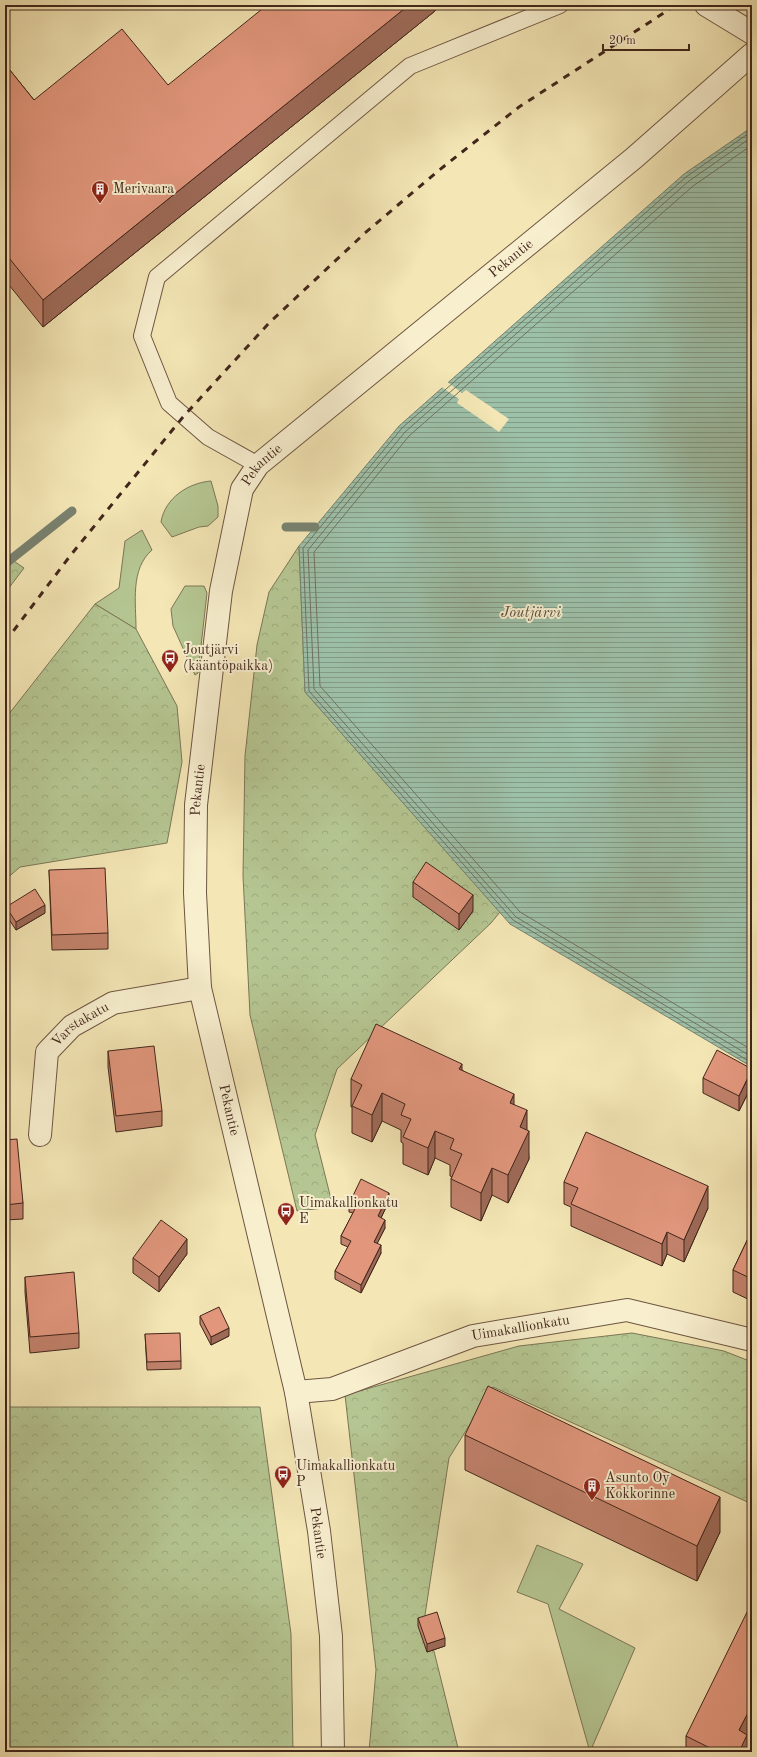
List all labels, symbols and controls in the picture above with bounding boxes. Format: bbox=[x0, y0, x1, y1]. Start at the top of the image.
scale bar bbox=[603, 26, 689, 52]
text: 20 m bbox=[609, 35, 636, 47]
building icon: Merivaara bbox=[90, 179, 110, 204]
place label: Merivaara bbox=[113, 182, 174, 196]
street label: Pekantie bbox=[486, 237, 536, 280]
street label: Pekantie bbox=[239, 441, 285, 488]
water label: Joutjärvi bbox=[501, 606, 561, 621]
place label: Joutjärvi (kääntöpaikka) bbox=[183, 643, 273, 673]
bus stop icon: Joutjärvi (kääntöpaikka) bbox=[160, 648, 180, 673]
street label: Pekantie bbox=[189, 763, 208, 816]
street label: Varstakatu bbox=[49, 1000, 112, 1049]
street label: Pekantie bbox=[216, 1083, 242, 1137]
place label: Uimakallionkatu E bbox=[299, 1196, 399, 1226]
bus stop icon: Uimakallionkatu E bbox=[276, 1201, 296, 1226]
street label: Uimakallionkatu bbox=[470, 1313, 571, 1343]
place label: Uimakallionkatu P bbox=[296, 1459, 396, 1489]
bus stop icon: Uimakallionkatu P bbox=[273, 1464, 293, 1489]
place label: Asunto Oy Kokkorinne bbox=[605, 1471, 675, 1501]
building icon: Asunto Oy Kokkorinne bbox=[582, 1476, 602, 1501]
street label: Pekantie bbox=[307, 1506, 329, 1560]

